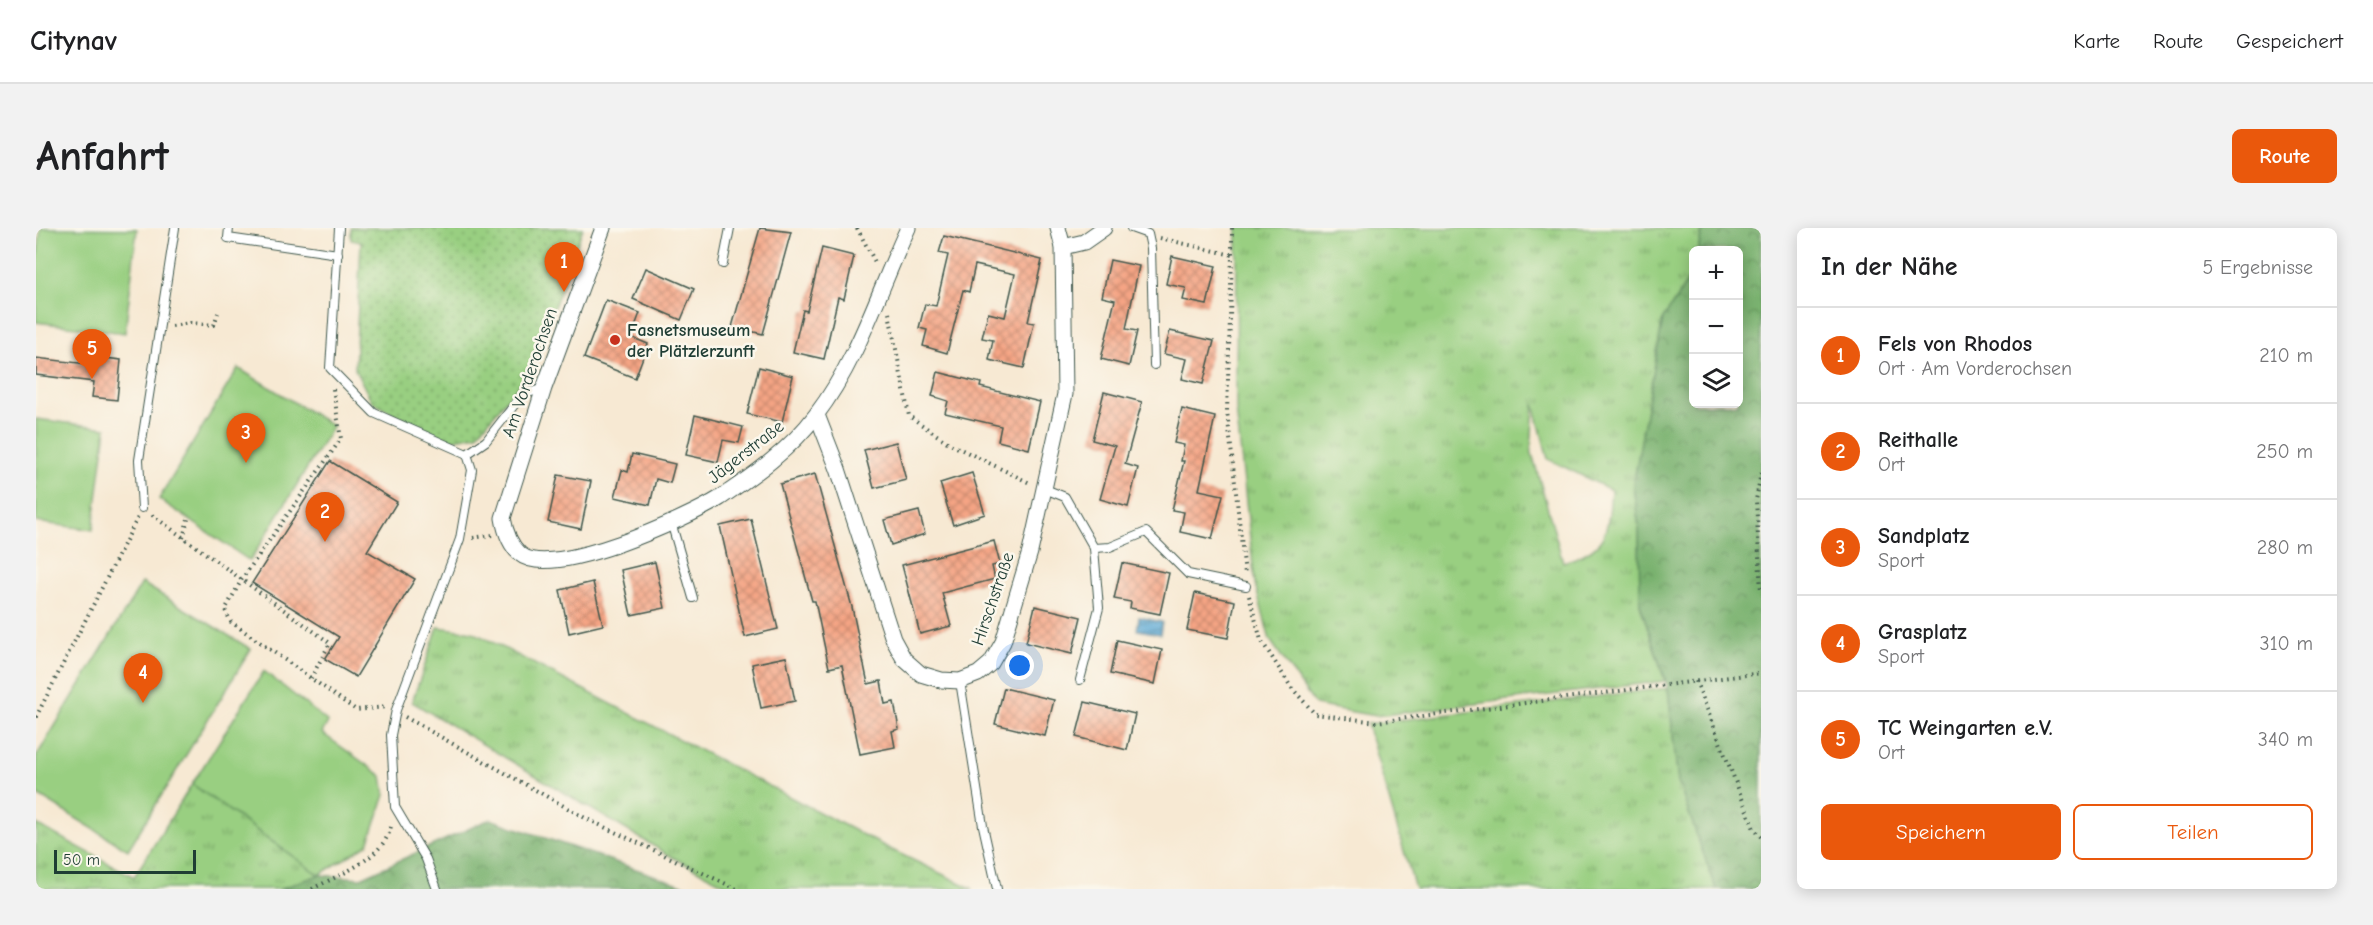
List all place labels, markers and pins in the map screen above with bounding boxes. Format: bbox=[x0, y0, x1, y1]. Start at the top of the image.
pin: 1 bbox=[544, 242, 584, 292]
place label: Fasnetsmuseum der Plätzlerzunft bbox=[627, 320, 756, 362]
pin: 5 bbox=[72, 330, 112, 379]
marker: Fasnetsmuseum der Plätzlerzunft bbox=[608, 333, 622, 347]
pin: 3 bbox=[226, 414, 266, 463]
pin: 2 bbox=[306, 492, 344, 542]
pin: 4 bbox=[124, 654, 162, 703]

